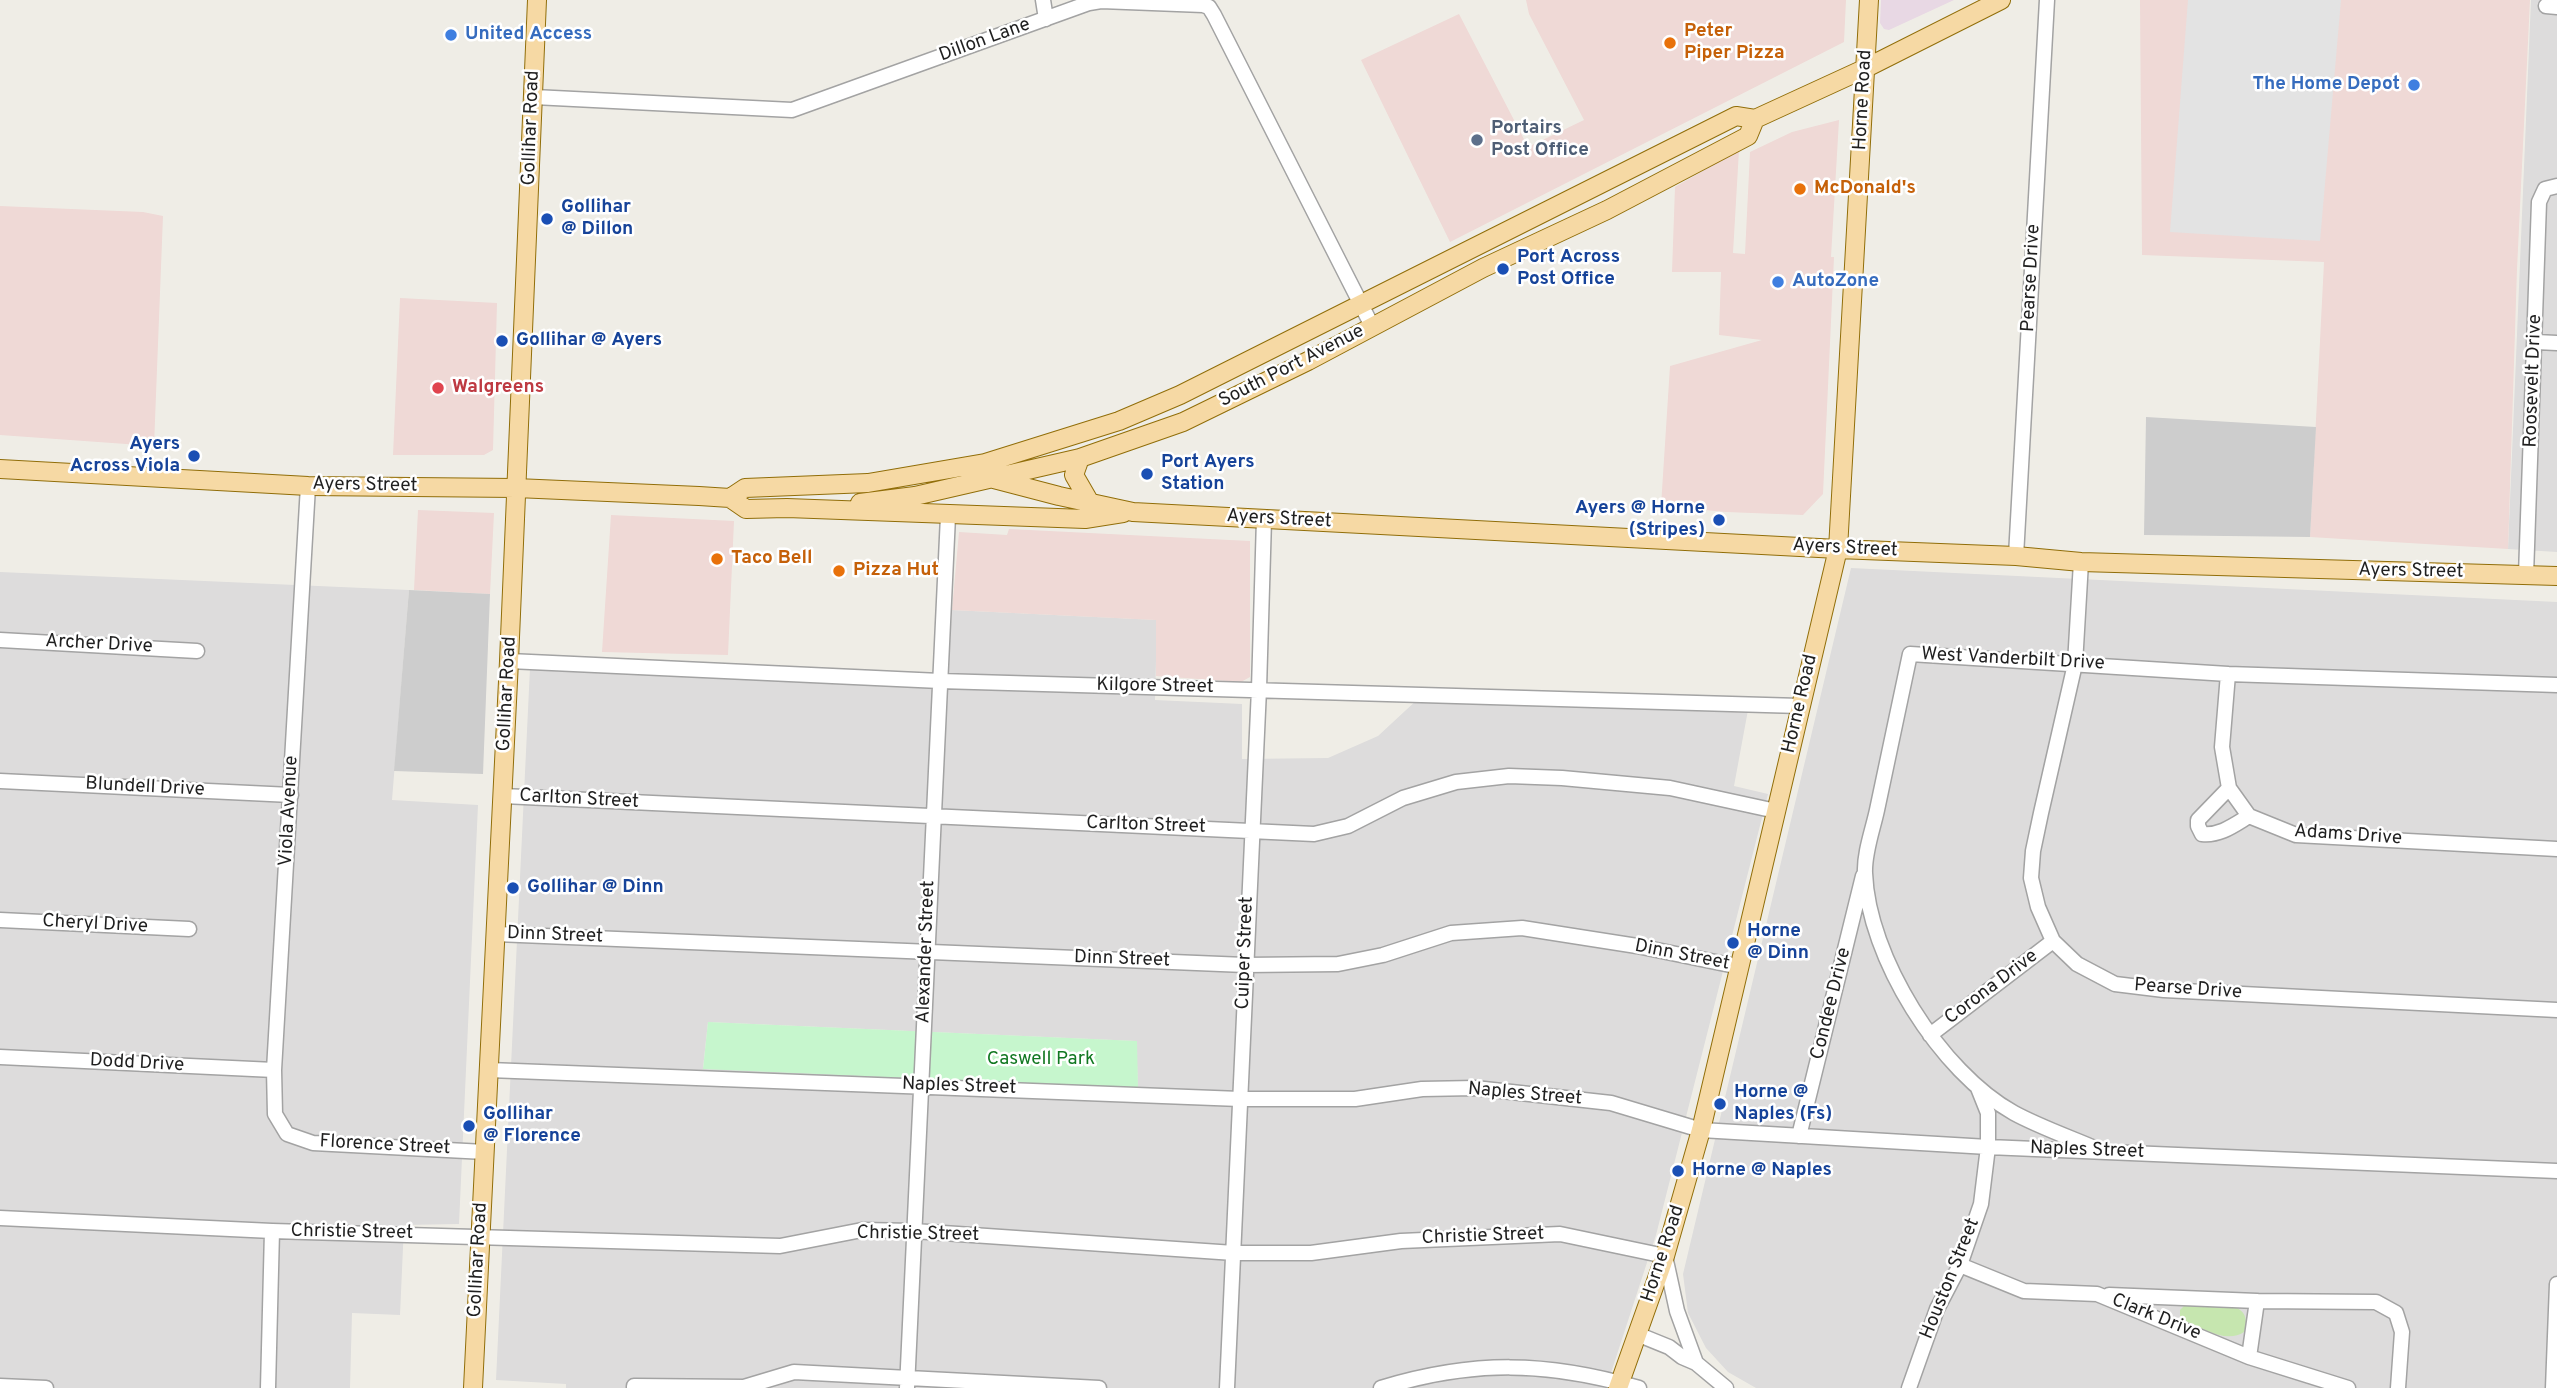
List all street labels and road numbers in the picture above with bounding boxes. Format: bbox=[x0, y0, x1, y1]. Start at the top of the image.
street label: Dillon Lane bbox=[936, 14, 1034, 68]
street label: Horne Road bbox=[1850, 49, 1878, 151]
street label: Gollihar Road bbox=[519, 70, 545, 186]
street label: Pearse Drive bbox=[2018, 223, 2046, 333]
street label: Roosevelt Drive bbox=[2520, 314, 2548, 448]
street label: South Port Avenue bbox=[1216, 321, 1368, 413]
street label: Ayers Street bbox=[312, 474, 418, 498]
street label: Ayers Street bbox=[1226, 506, 1332, 534]
street label: Ayers Street bbox=[1792, 535, 1898, 563]
street label: Ayers Street bbox=[2358, 560, 2464, 584]
street label: Archer Drive bbox=[45, 631, 153, 659]
street label: Gollihar Road bbox=[494, 636, 522, 752]
street label: West Vanderbilt Drive bbox=[1921, 644, 2105, 676]
street label: Horne Road bbox=[1779, 652, 1823, 756]
street label: Kilgore Street bbox=[1096, 675, 1214, 699]
street label: Viola Avenue bbox=[276, 755, 304, 867]
street label: Blundell Drive bbox=[85, 773, 205, 803]
street label: Carlton Street bbox=[519, 785, 639, 815]
street label: Carlton Street bbox=[1086, 813, 1206, 839]
street label: Adams Drive bbox=[2293, 821, 2403, 851]
street label: Alexander Street bbox=[913, 880, 941, 1024]
street label: Cuiper Street bbox=[1233, 896, 1259, 1010]
street label: Cheryl Drive bbox=[42, 911, 148, 939]
street label: Dinn Street bbox=[507, 923, 603, 949]
street label: Dinn Street bbox=[1633, 936, 1731, 976]
street label: Condee Drive bbox=[1807, 946, 1857, 1062]
street label: Corona Drive bbox=[1941, 946, 2043, 1030]
street label: Dinn Street bbox=[1074, 947, 1170, 973]
street label: Pearse Drive bbox=[2133, 975, 2243, 1005]
street label: Dodd Drive bbox=[89, 1050, 185, 1078]
street label: Naples Street bbox=[901, 1074, 1017, 1100]
street label: Naples Street bbox=[1467, 1079, 1583, 1111]
street label: Florence Street bbox=[319, 1131, 451, 1161]
street label: Naples Street bbox=[2029, 1138, 2145, 1164]
street label: Gollihar Road bbox=[465, 1202, 493, 1318]
street label: Horne Road bbox=[1638, 1203, 1690, 1305]
street label: Houston Street bbox=[1916, 1215, 1986, 1343]
street label: Christie Street bbox=[290, 1221, 414, 1245]
street label: Christie Street bbox=[856, 1223, 980, 1247]
street label: Christie Street bbox=[1421, 1223, 1545, 1251]
street label: Clark Drive bbox=[2108, 1290, 2204, 1346]

